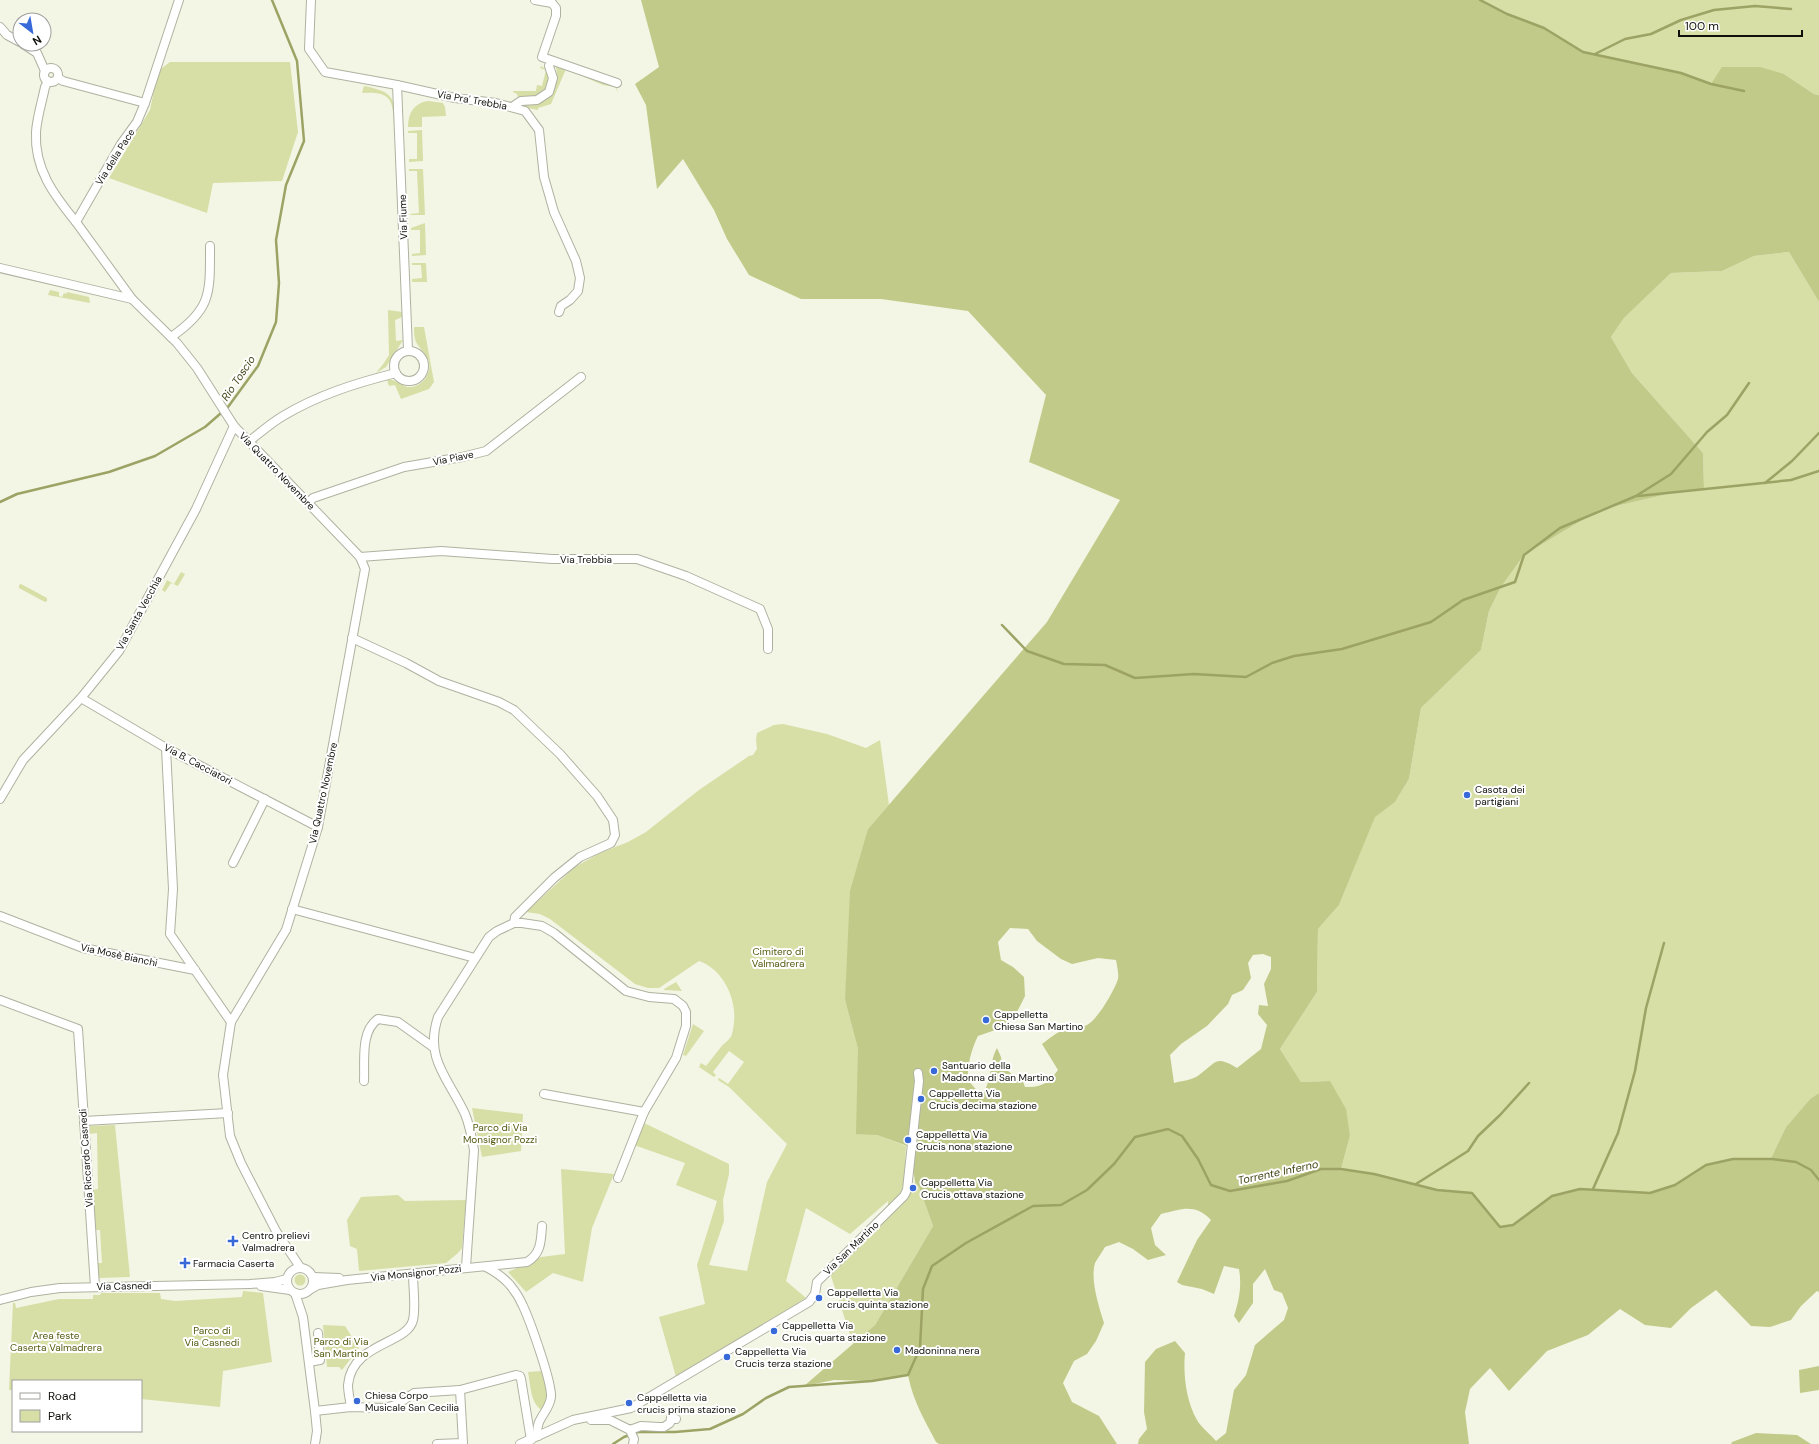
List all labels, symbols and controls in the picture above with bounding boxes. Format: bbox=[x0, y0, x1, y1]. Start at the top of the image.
north arrow bbox=[12, 12, 52, 52]
scale bar bbox=[1679, 12, 1802, 38]
text: 100 m bbox=[1685, 18, 1719, 34]
text: N bbox=[30, 33, 44, 49]
street label: Via Pra' Trebbia bbox=[436, 87, 508, 113]
street label: Via della Pace bbox=[92, 126, 138, 188]
street label: Via Fiume bbox=[396, 194, 410, 240]
water label: Rio Toscio bbox=[218, 352, 258, 403]
street label: Via Quattro Novembre bbox=[236, 429, 318, 513]
street label: Via Piave bbox=[431, 448, 475, 468]
street label: Via Trebbia bbox=[560, 553, 612, 566]
street label: Via Santa Vecchia bbox=[113, 574, 165, 652]
street label: Via B. Cacciatori bbox=[162, 741, 234, 787]
street label: Via Quattro Novembre bbox=[306, 741, 340, 845]
place label: Casota dei partigiani bbox=[1475, 783, 1525, 808]
marker: Casota dei partigiani bbox=[1462, 790, 1472, 800]
street label: Via Mosè Bianchi bbox=[79, 940, 159, 970]
park label: Cimitero di Valmadrera bbox=[752, 945, 804, 970]
place label: Cappelletta Chiesa San Martino bbox=[994, 1008, 1083, 1033]
marker: Cappelletta Chiesa San Martino bbox=[981, 1015, 991, 1025]
place label: Santuario della Madonna di San Martino bbox=[942, 1059, 1054, 1084]
marker: Santuario della Madonna di San Martino bbox=[929, 1066, 939, 1076]
place label: Cappelletta Via Crucis decima stazione bbox=[929, 1087, 1037, 1112]
marker: Cappelletta Via Crucis decima stazione bbox=[916, 1094, 926, 1104]
street label: Via Riccardo Casnedi bbox=[76, 1108, 96, 1208]
park label: Parco di Via Monsignor Pozzi bbox=[463, 1121, 537, 1146]
place label: Cappelletta Via Crucis nona stazione bbox=[916, 1128, 1013, 1153]
marker: Cappelletta Via Crucis nona stazione bbox=[903, 1135, 913, 1145]
water label: Torrente Inferno bbox=[1237, 1157, 1320, 1187]
place label: Cappelletta Via Crucis ottava stazione bbox=[921, 1176, 1024, 1201]
marker: Cappelletta Via Crucis ottava stazione bbox=[908, 1183, 918, 1193]
street label: Via San Martino bbox=[820, 1218, 882, 1278]
place label: Centro prelievi Valmadrera bbox=[242, 1229, 310, 1254]
marker: Centro prelievi Valmadrera bbox=[227, 1235, 239, 1247]
place label: Farmacia Caserta bbox=[193, 1257, 274, 1270]
marker: Farmacia Caserta bbox=[180, 1258, 190, 1268]
street label: Via Monsignor Pozzi bbox=[370, 1262, 462, 1284]
street label: Via Casnedi bbox=[96, 1279, 152, 1293]
place label: Cappelletta Via crucis quinta stazione bbox=[827, 1286, 929, 1311]
marker: Cappelletta Via crucis quinta stazione bbox=[814, 1293, 824, 1303]
place label: Cappelletta Via Crucis quarta stazione bbox=[782, 1319, 886, 1344]
park label: Parco di Via Casnedi bbox=[185, 1324, 239, 1349]
marker: Cappelletta Via Crucis quarta stazione bbox=[769, 1326, 779, 1336]
park label: Area feste Caserta Valmadrera bbox=[10, 1329, 102, 1354]
park label: Parco di Via San Martino bbox=[313, 1335, 369, 1360]
place label: Madoninna nera bbox=[905, 1344, 979, 1357]
place label: Cappelletta Via Crucis terza stazione bbox=[735, 1345, 832, 1370]
marker: Madoninna nera bbox=[892, 1345, 902, 1355]
marker: Cappelletta Via Crucis terza stazione bbox=[722, 1352, 732, 1362]
legend bbox=[12, 1380, 142, 1432]
text: Road bbox=[48, 1388, 76, 1404]
place label: Chiesa Corpo Musicale San Cecilia bbox=[365, 1389, 459, 1414]
place label: Cappelletta via crucis prima stazione bbox=[637, 1391, 736, 1416]
marker: Chiesa Corpo Musicale San Cecilia bbox=[352, 1396, 362, 1406]
marker: Cappelletta via crucis prima stazione bbox=[624, 1398, 634, 1408]
text: Park bbox=[48, 1408, 72, 1424]

